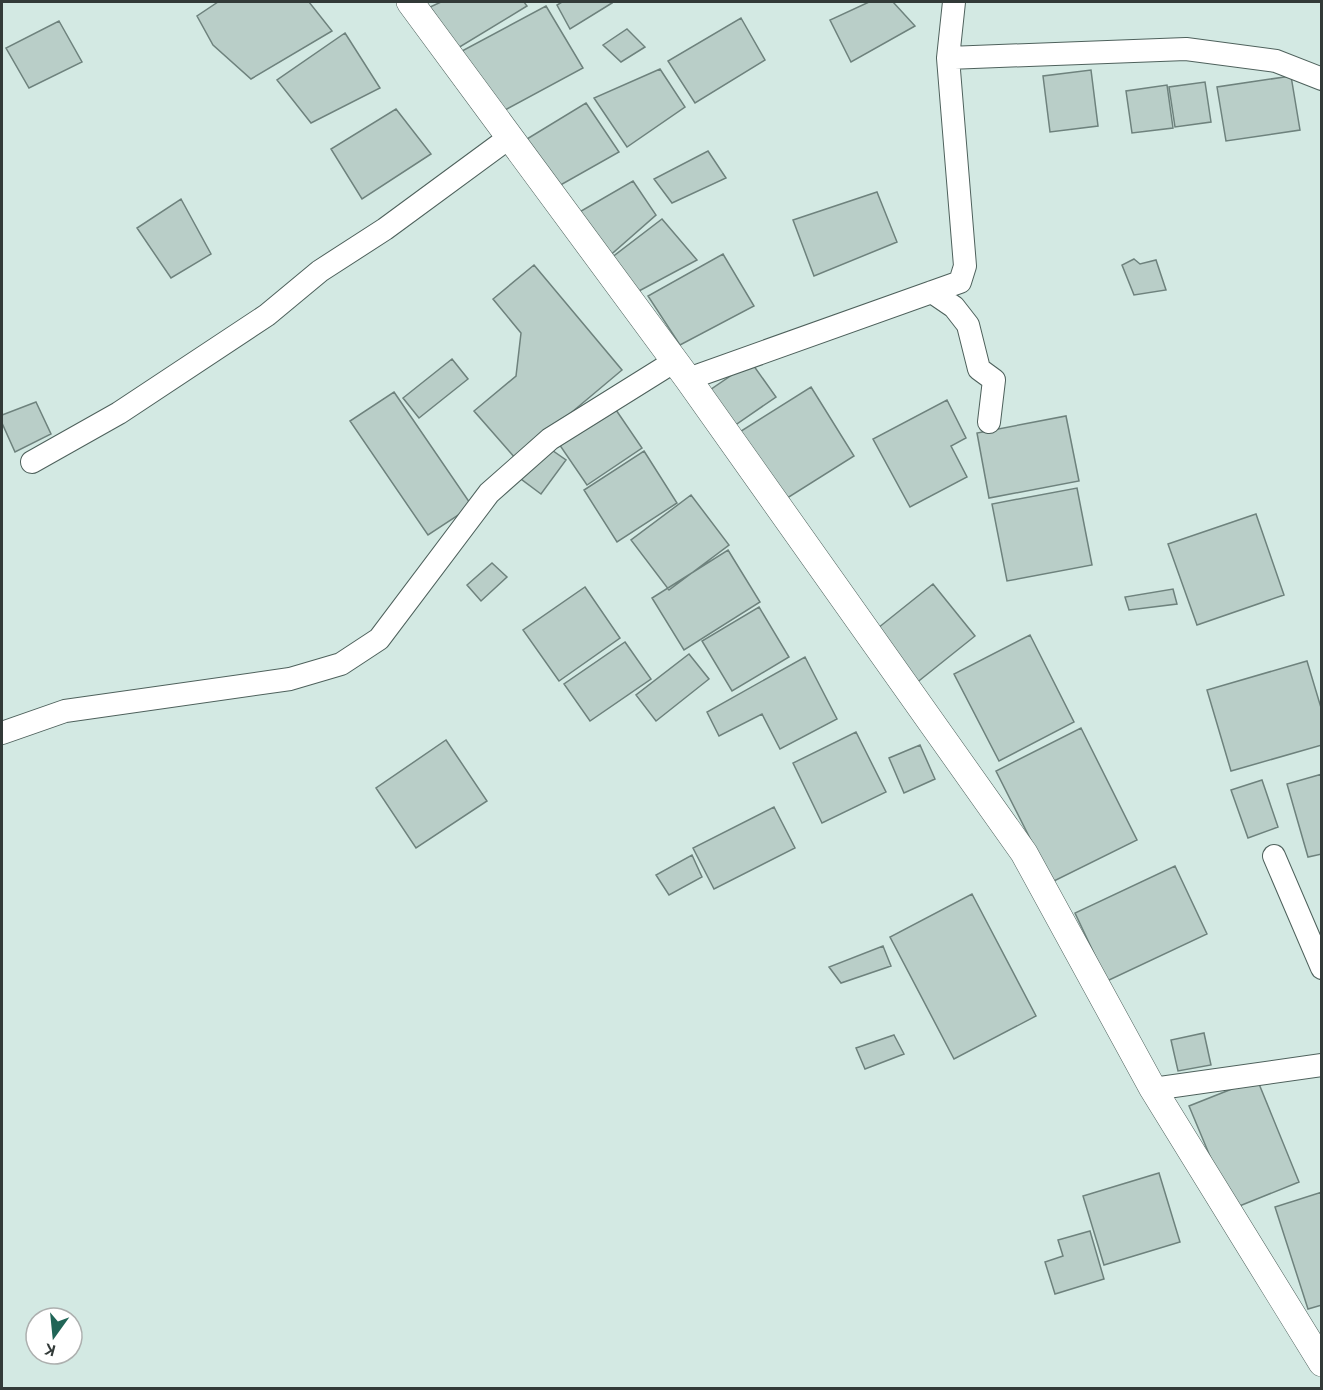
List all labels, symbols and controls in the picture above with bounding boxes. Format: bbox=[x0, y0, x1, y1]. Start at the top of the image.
north arrow bbox=[24, 1306, 84, 1366]
text: K bbox=[42, 1340, 58, 1361]

